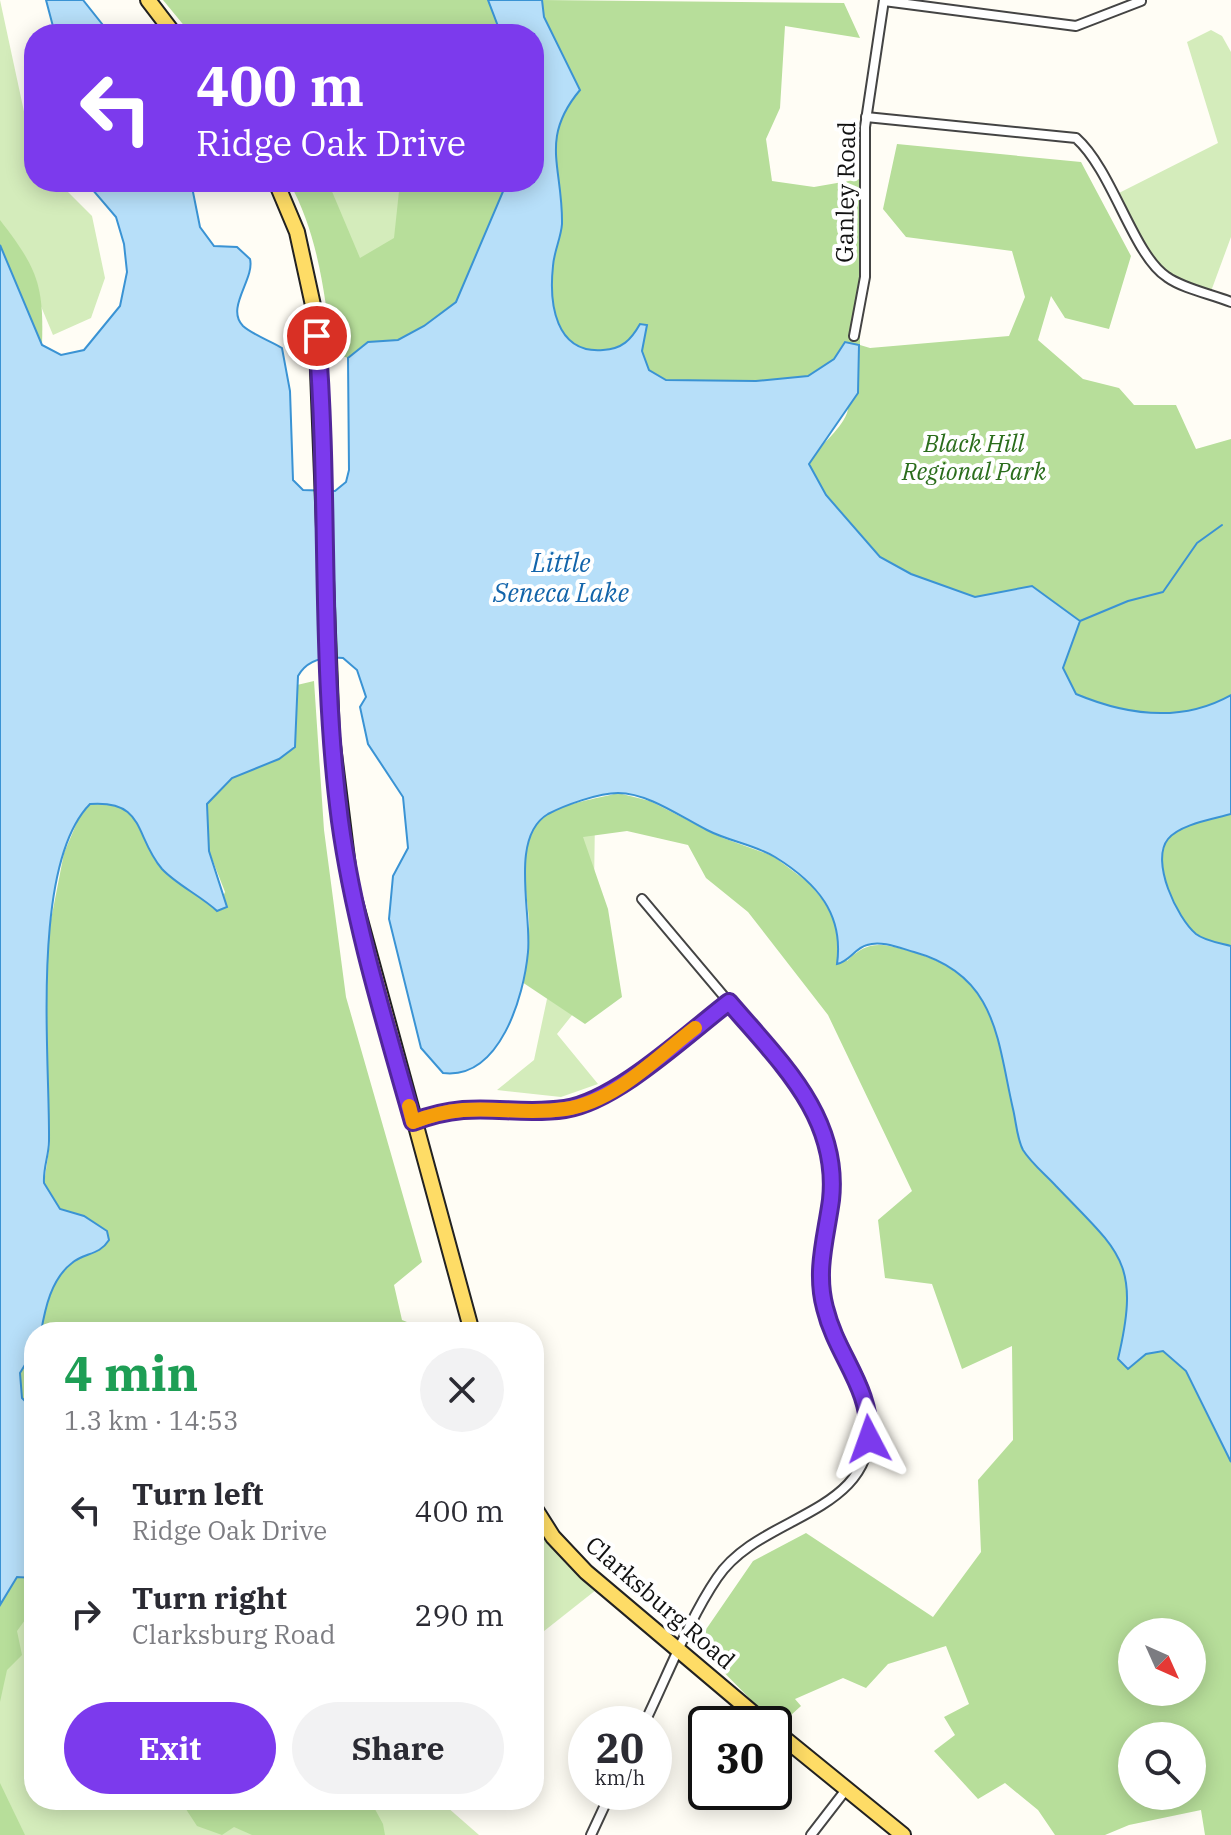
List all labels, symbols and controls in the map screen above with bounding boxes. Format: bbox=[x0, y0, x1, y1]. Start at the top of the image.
text: 400 m bbox=[196, 49, 364, 121]
icon: left bbox=[64, 56, 168, 160]
text: Ridge Oak Drive bbox=[196, 119, 466, 166]
street label: Ganley Road bbox=[828, 121, 862, 263]
pin bbox=[283, 302, 351, 370]
icon: arrive bbox=[295, 314, 339, 358]
park label: Black Hill Regional Park bbox=[901, 427, 1046, 487]
water label: Little Seneca Lake bbox=[492, 545, 630, 609]
text: 4 min bbox=[64, 1342, 198, 1404]
button: close bbox=[420, 1348, 504, 1432]
position arrow bbox=[827, 1397, 911, 1481]
text: 1.3 km · 14:53 bbox=[64, 1403, 239, 1437]
text: Turn left bbox=[132, 1474, 264, 1513]
icon: left bbox=[64, 1488, 108, 1532]
text: 400 m bbox=[414, 1491, 504, 1530]
text: Ridge Oak Drive bbox=[132, 1513, 327, 1547]
street label: Clarksburg Road bbox=[579, 1529, 742, 1676]
text: Turn right bbox=[132, 1578, 287, 1617]
icon: right bbox=[64, 1592, 108, 1636]
text: 290 m bbox=[414, 1595, 504, 1634]
text: Clarksburg Road bbox=[132, 1617, 336, 1651]
north arrow bbox=[1118, 1618, 1206, 1706]
map controls bbox=[1118, 1618, 1206, 1810]
button: Exit bbox=[64, 1702, 276, 1794]
button: Share bbox=[292, 1702, 504, 1794]
speed limit sign: 30 bbox=[688, 1706, 792, 1810]
text: 20 bbox=[596, 1722, 644, 1774]
button: search bbox=[1118, 1722, 1206, 1810]
text: km/h bbox=[595, 1764, 645, 1791]

